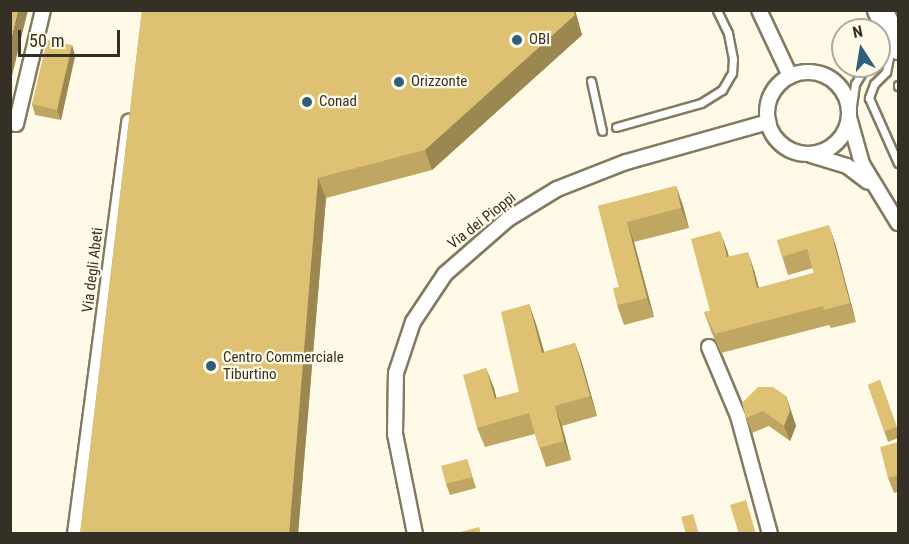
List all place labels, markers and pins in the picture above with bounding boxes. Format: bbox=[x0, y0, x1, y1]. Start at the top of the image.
place label: OBI bbox=[529, 31, 550, 49]
marker: OBI bbox=[510, 33, 524, 47]
place label: Orizzonte bbox=[411, 73, 467, 91]
marker: Orizzonte bbox=[392, 75, 406, 89]
place label: Conad bbox=[319, 93, 357, 111]
marker: Conad bbox=[300, 95, 314, 109]
place label: Centro Commerciale Tiburtino bbox=[223, 348, 344, 383]
marker: Centro Commerciale Tiburtino bbox=[204, 359, 218, 373]

